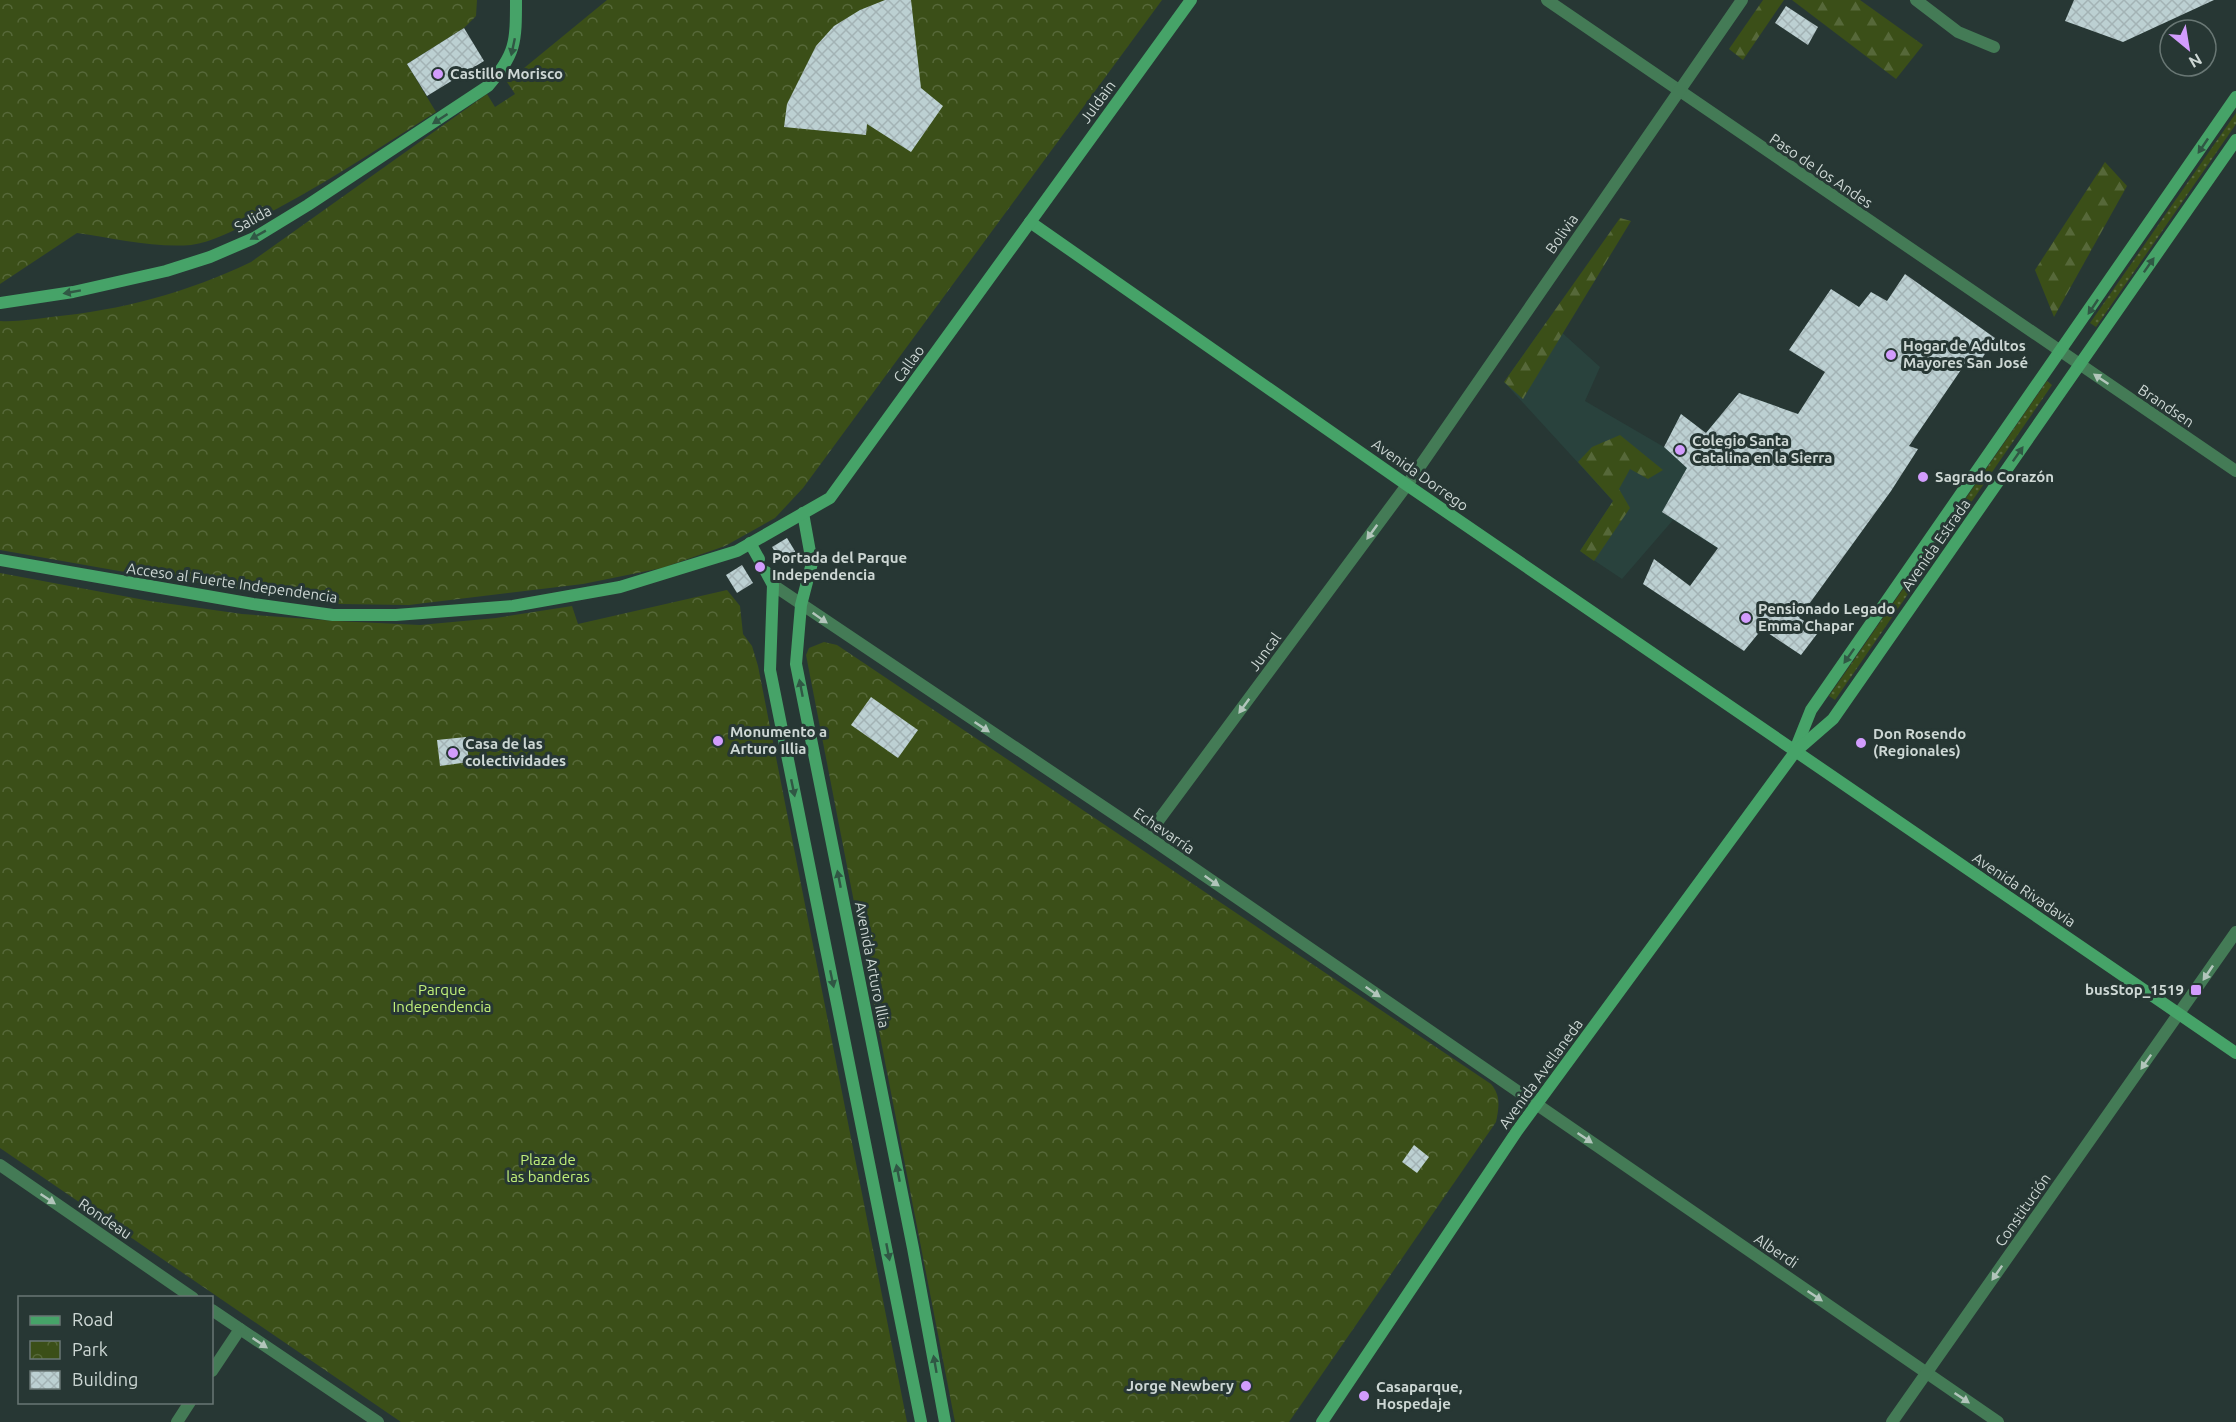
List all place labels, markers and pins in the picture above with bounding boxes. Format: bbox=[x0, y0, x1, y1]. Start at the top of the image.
place label: Castillo Morisco bbox=[450, 65, 563, 82]
marker: Castillo Morisco bbox=[431, 67, 445, 81]
place label: Hogar de Adultos Mayores San José bbox=[1903, 337, 2028, 371]
marker: Hogar de Adultos Mayores San José bbox=[1884, 348, 1898, 362]
place label: Colegio Santa Catalina en la Sierra bbox=[1692, 432, 1833, 466]
marker: Colegio Santa Catalina en la Sierra bbox=[1673, 443, 1687, 457]
place label: Sagrado Corazón bbox=[1935, 468, 2054, 485]
marker: Sagrado Corazón bbox=[1916, 470, 1930, 484]
place label: Portada del Parque Independencia bbox=[772, 549, 907, 583]
marker: Portada del Parque Independencia bbox=[753, 560, 767, 574]
place label: Pensionado Legado Emma Chapar bbox=[1758, 600, 1895, 634]
marker: Pensionado Legado Emma Chapar bbox=[1739, 611, 1753, 625]
place label: Monumento a Arturo Illia bbox=[730, 723, 827, 757]
place label: Don Rosendo (Regionales) bbox=[1873, 725, 1966, 759]
marker: Monumento a Arturo Illia bbox=[711, 734, 725, 748]
place label: Casa de las colectividades bbox=[465, 735, 566, 769]
marker: Don Rosendo (Regionales) bbox=[1854, 736, 1868, 750]
marker: Casa de las colectividades bbox=[446, 746, 460, 760]
place label: busStop_1519 bbox=[2085, 981, 2184, 998]
marker: busStop_1519 bbox=[2189, 983, 2203, 997]
place label: Jorge Newbery bbox=[1126, 1377, 1234, 1394]
place label: Casaparque, Hospedaje bbox=[1376, 1378, 1463, 1412]
marker: Jorge Newbery bbox=[1239, 1379, 1253, 1393]
marker: Casaparque, Hospedaje bbox=[1357, 1389, 1371, 1403]

